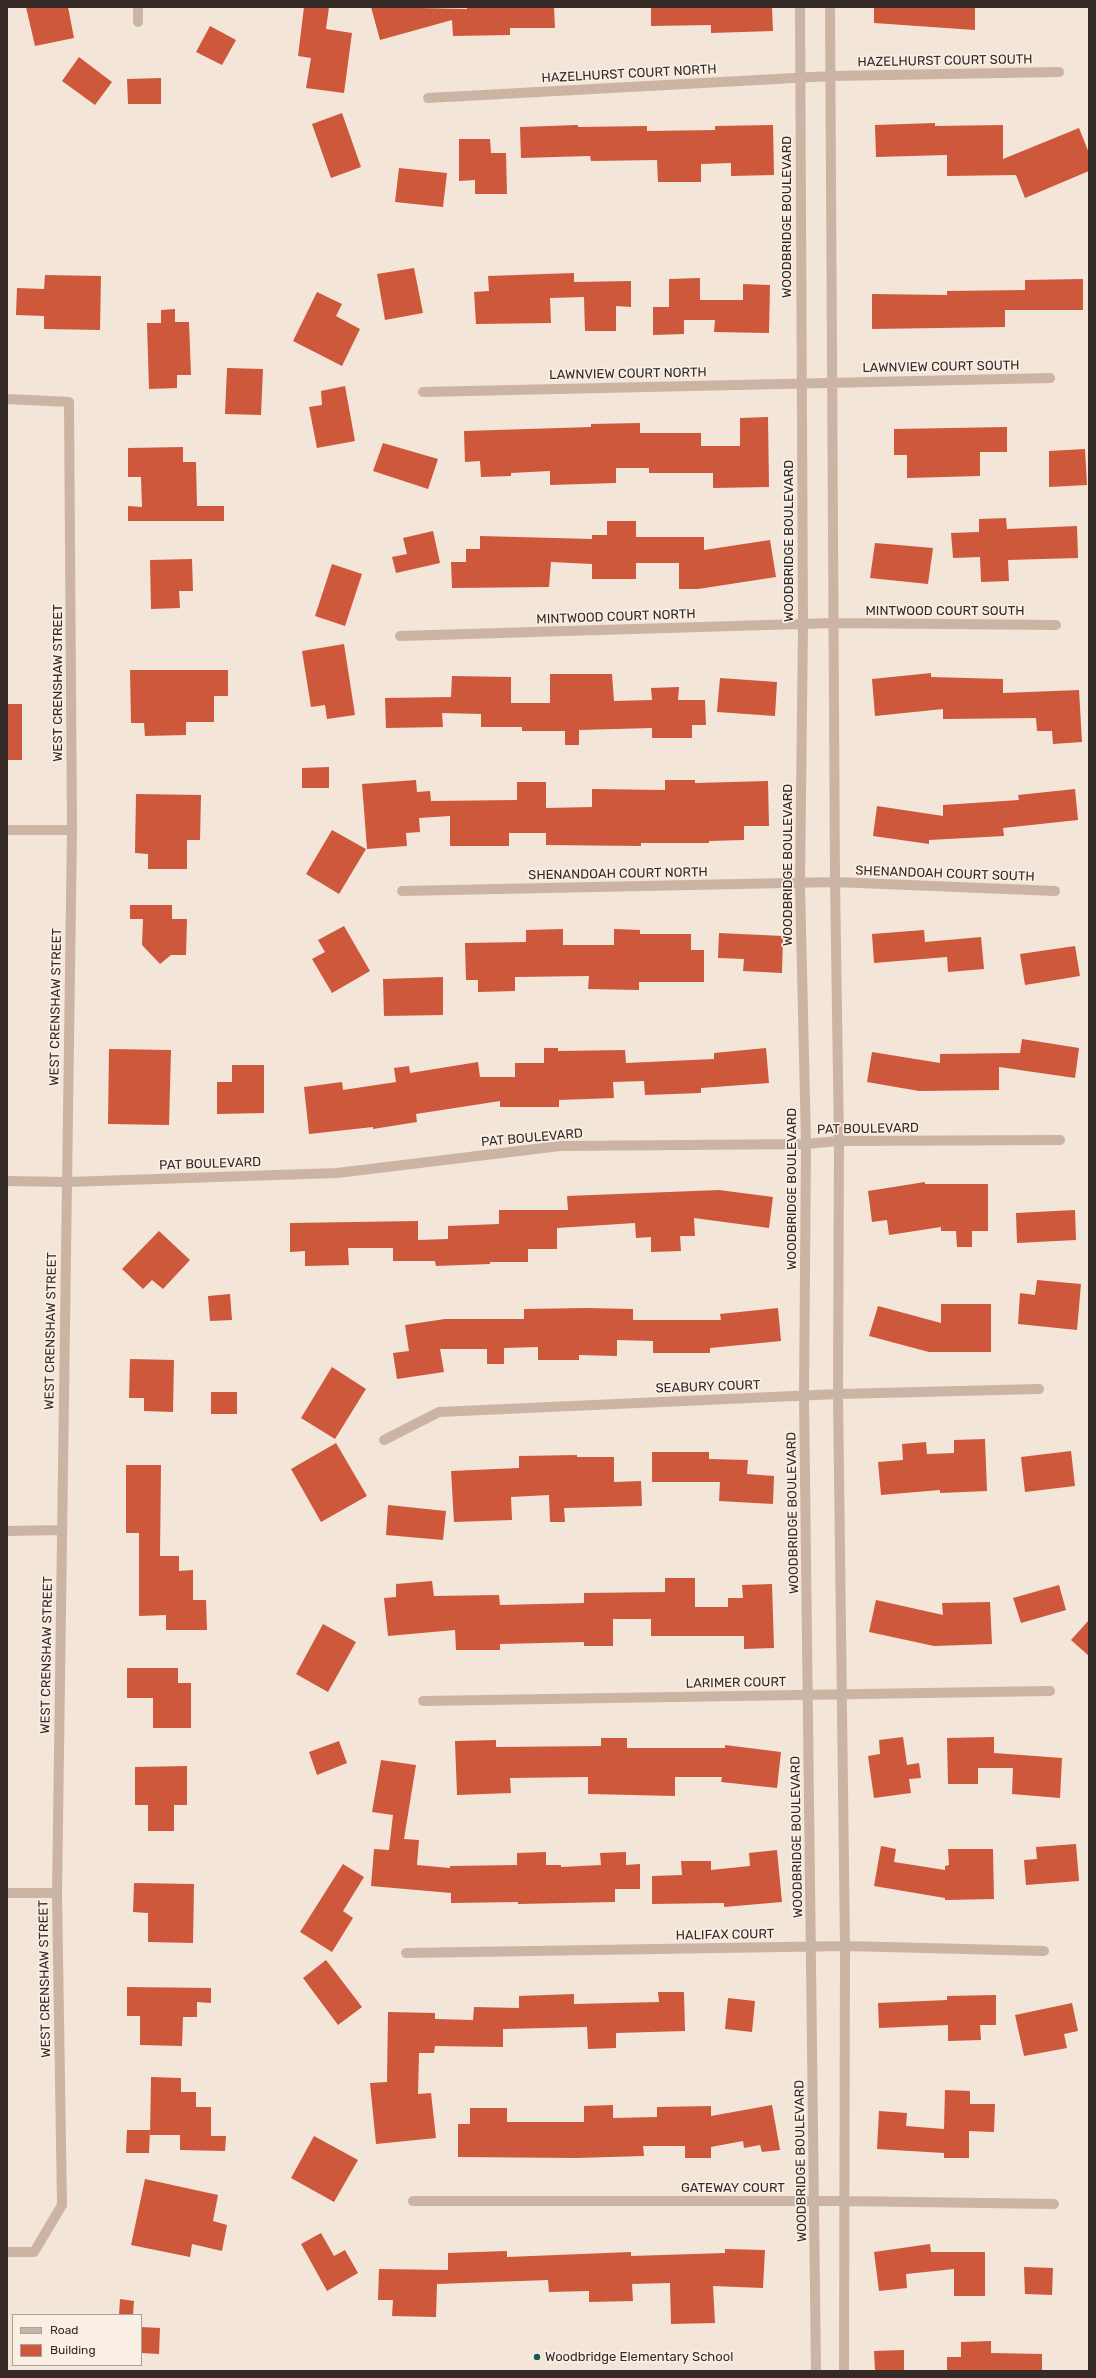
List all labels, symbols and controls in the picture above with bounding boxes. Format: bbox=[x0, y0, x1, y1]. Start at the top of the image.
street label: HAZELHURST COURT SOUTH bbox=[857, 52, 1033, 70]
street label: HAZELHURST COURT NORTH bbox=[541, 62, 717, 86]
street label: WOODBRIDGE BOULEVARD bbox=[779, 136, 795, 298]
street label: LAWNVIEW COURT SOUTH bbox=[862, 358, 1020, 376]
street label: LAWNVIEW COURT NORTH bbox=[549, 365, 707, 383]
street label: WOODBRIDGE BOULEVARD bbox=[781, 460, 797, 622]
street label: MINTWOOD COURT SOUTH bbox=[866, 603, 1024, 619]
street label: WEST CRENSHAW STREET bbox=[50, 604, 66, 762]
street label: MINTWOOD COURT NORTH bbox=[536, 606, 696, 628]
street label: WOODBRIDGE BOULEVARD bbox=[780, 784, 796, 946]
street label: SHENANDOAH COURT SOUTH bbox=[855, 863, 1035, 885]
street label: SHENANDOAH COURT NORTH bbox=[528, 865, 708, 883]
street label: WEST CRENSHAW STREET bbox=[47, 928, 65, 1086]
street label: WOODBRIDGE BOULEVARD bbox=[784, 1108, 800, 1270]
street label: PAT BOULEVARD bbox=[817, 1120, 919, 1138]
street label: PAT BOULEVARD bbox=[480, 1126, 584, 1150]
street label: PAT BOULEVARD bbox=[159, 1154, 261, 1174]
street label: WEST CRENSHAW STREET bbox=[42, 1252, 60, 1410]
street label: SEABURY COURT bbox=[655, 1377, 761, 1397]
street label: WOODBRIDGE BOULEVARD bbox=[784, 1432, 802, 1594]
street label: WEST CRENSHAW STREET bbox=[38, 1576, 56, 1734]
street label: LARIMER COURT bbox=[686, 1674, 786, 1692]
street label: WOODBRIDGE BOULEVARD bbox=[788, 1756, 806, 1918]
street label: WEST CRENSHAW STREET bbox=[36, 1900, 54, 2058]
street label: HALIFAX COURT bbox=[676, 1926, 774, 1944]
street label: WOODBRIDGE BOULEVARD bbox=[792, 2080, 810, 2242]
street label: GATEWAY COURT bbox=[681, 2180, 785, 2196]
legend bbox=[12, 2314, 142, 2366]
text: Road bbox=[50, 2323, 78, 2337]
text: Building bbox=[50, 2343, 96, 2357]
place label: Woodbridge Elementary School bbox=[545, 2349, 733, 2365]
marker: Woodbridge Elementary School bbox=[532, 2352, 542, 2362]

